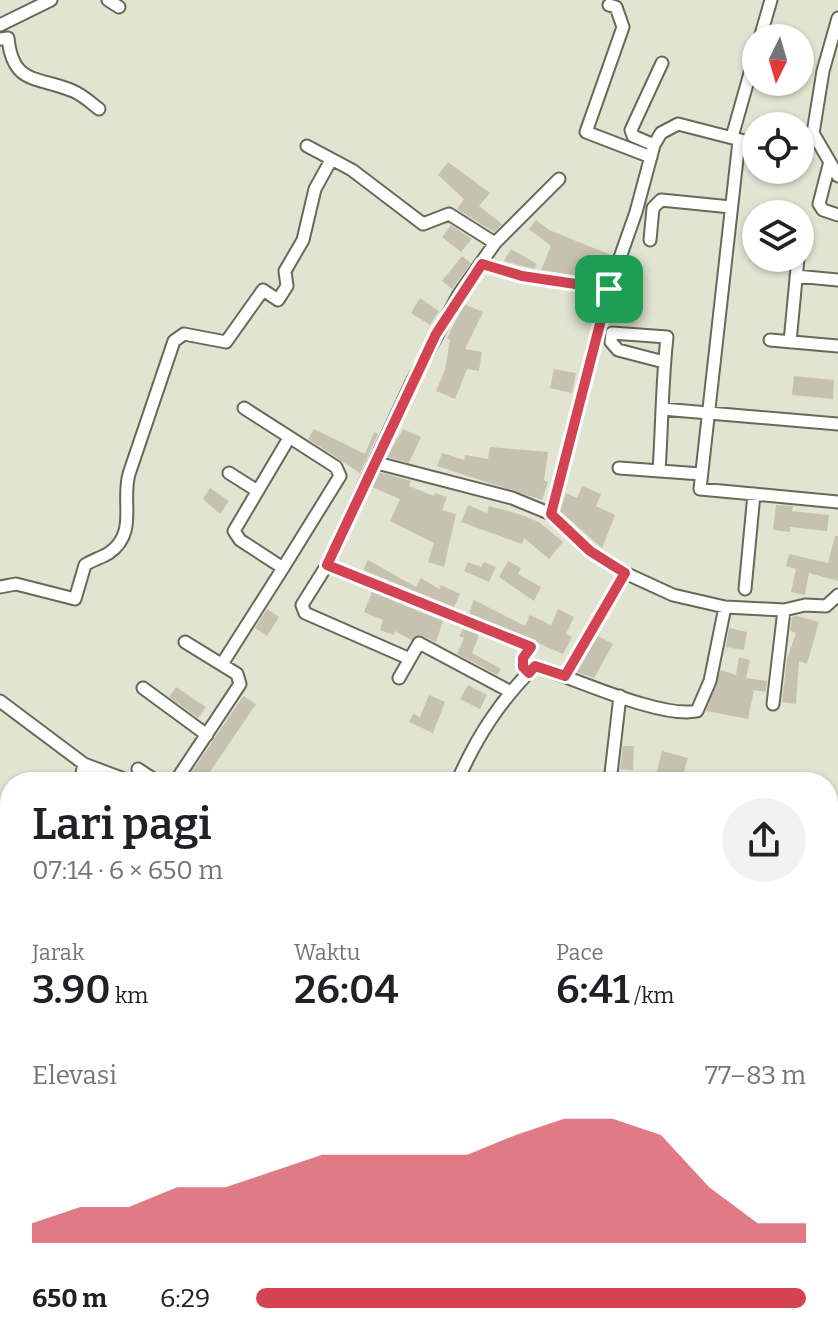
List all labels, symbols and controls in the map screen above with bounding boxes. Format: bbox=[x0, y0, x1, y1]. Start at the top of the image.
north arrow bbox=[742, 24, 814, 96]
map controls bbox=[742, 24, 814, 272]
button: locate bbox=[742, 112, 814, 184]
button: layers bbox=[742, 200, 814, 272]
pin bbox=[575, 255, 643, 323]
icon: arrive bbox=[587, 267, 631, 311]
text: Lari pagi bbox=[32, 798, 212, 851]
button: share bbox=[722, 798, 806, 882]
text: 07:14 · 6 × 650 m bbox=[32, 855, 223, 886]
text: Jarak bbox=[32, 939, 84, 966]
text: Waktu bbox=[294, 939, 360, 966]
text: Pace bbox=[556, 939, 604, 966]
text: 3.90 bbox=[32, 966, 111, 1014]
text: 26:04 bbox=[294, 966, 398, 1014]
text: 6:41 bbox=[556, 966, 630, 1014]
text: km bbox=[111, 982, 148, 1009]
text: /km bbox=[630, 982, 674, 1009]
text: Elevasi bbox=[32, 1060, 117, 1091]
text: 77–83 m bbox=[705, 1060, 806, 1091]
text: 650 m bbox=[32, 1283, 107, 1314]
text: 6:29 bbox=[160, 1283, 210, 1314]

